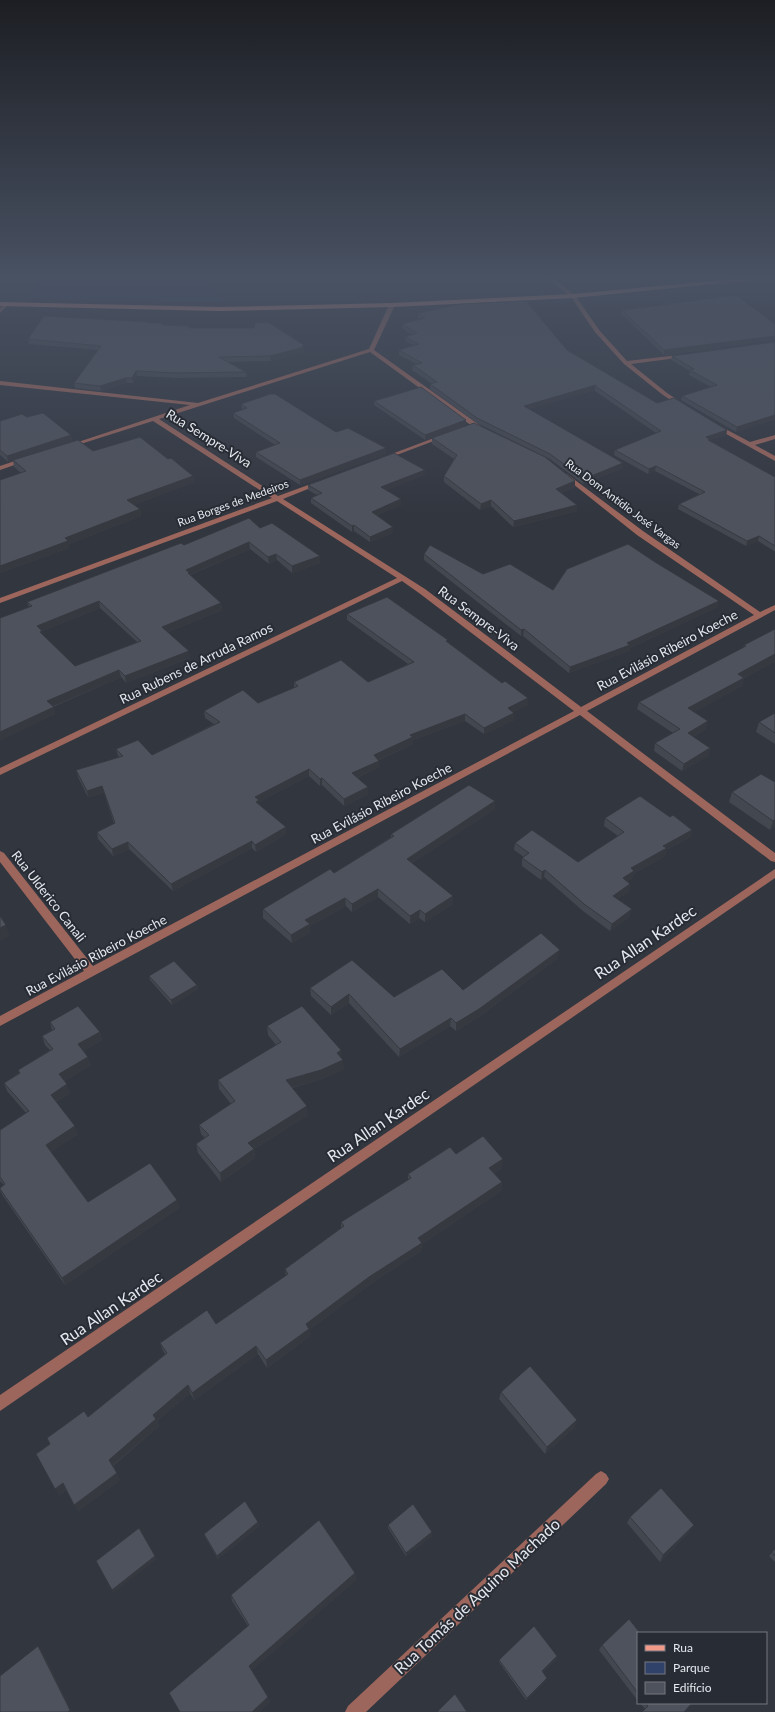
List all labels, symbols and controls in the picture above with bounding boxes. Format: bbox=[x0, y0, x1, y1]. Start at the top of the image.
street label: Rua Sempre-Viva bbox=[163, 405, 255, 471]
street label: Rua Dom Antídio José Vargas bbox=[563, 456, 684, 551]
street label: Rua Borges de Medeiros bbox=[176, 476, 290, 529]
street label: Rua Sempre-Viva bbox=[435, 582, 523, 654]
street label: Rua Evilásio Ribeiro Koeche bbox=[594, 606, 740, 694]
street label: Rua Rubens de Arruda Ramos bbox=[117, 619, 275, 707]
street label: Rua Evilásio Ribeiro Koeche bbox=[308, 759, 454, 847]
street label: Rua Ulderico Canali bbox=[8, 847, 90, 945]
street label: Rua Allan Kardec bbox=[590, 900, 699, 983]
street label: Rua Evilásio Ribeiro Koeche bbox=[23, 911, 169, 999]
street label: Rua Allan Kardec bbox=[323, 1083, 432, 1166]
street label: Rua Allan Kardec bbox=[56, 1266, 165, 1349]
street label: Rua Tomás de Aquino Machado bbox=[390, 1514, 563, 1677]
legend bbox=[637, 1632, 767, 1704]
text: Rua bbox=[673, 1640, 693, 1655]
text: Parque bbox=[673, 1660, 710, 1675]
text: Edifício bbox=[673, 1680, 712, 1695]

